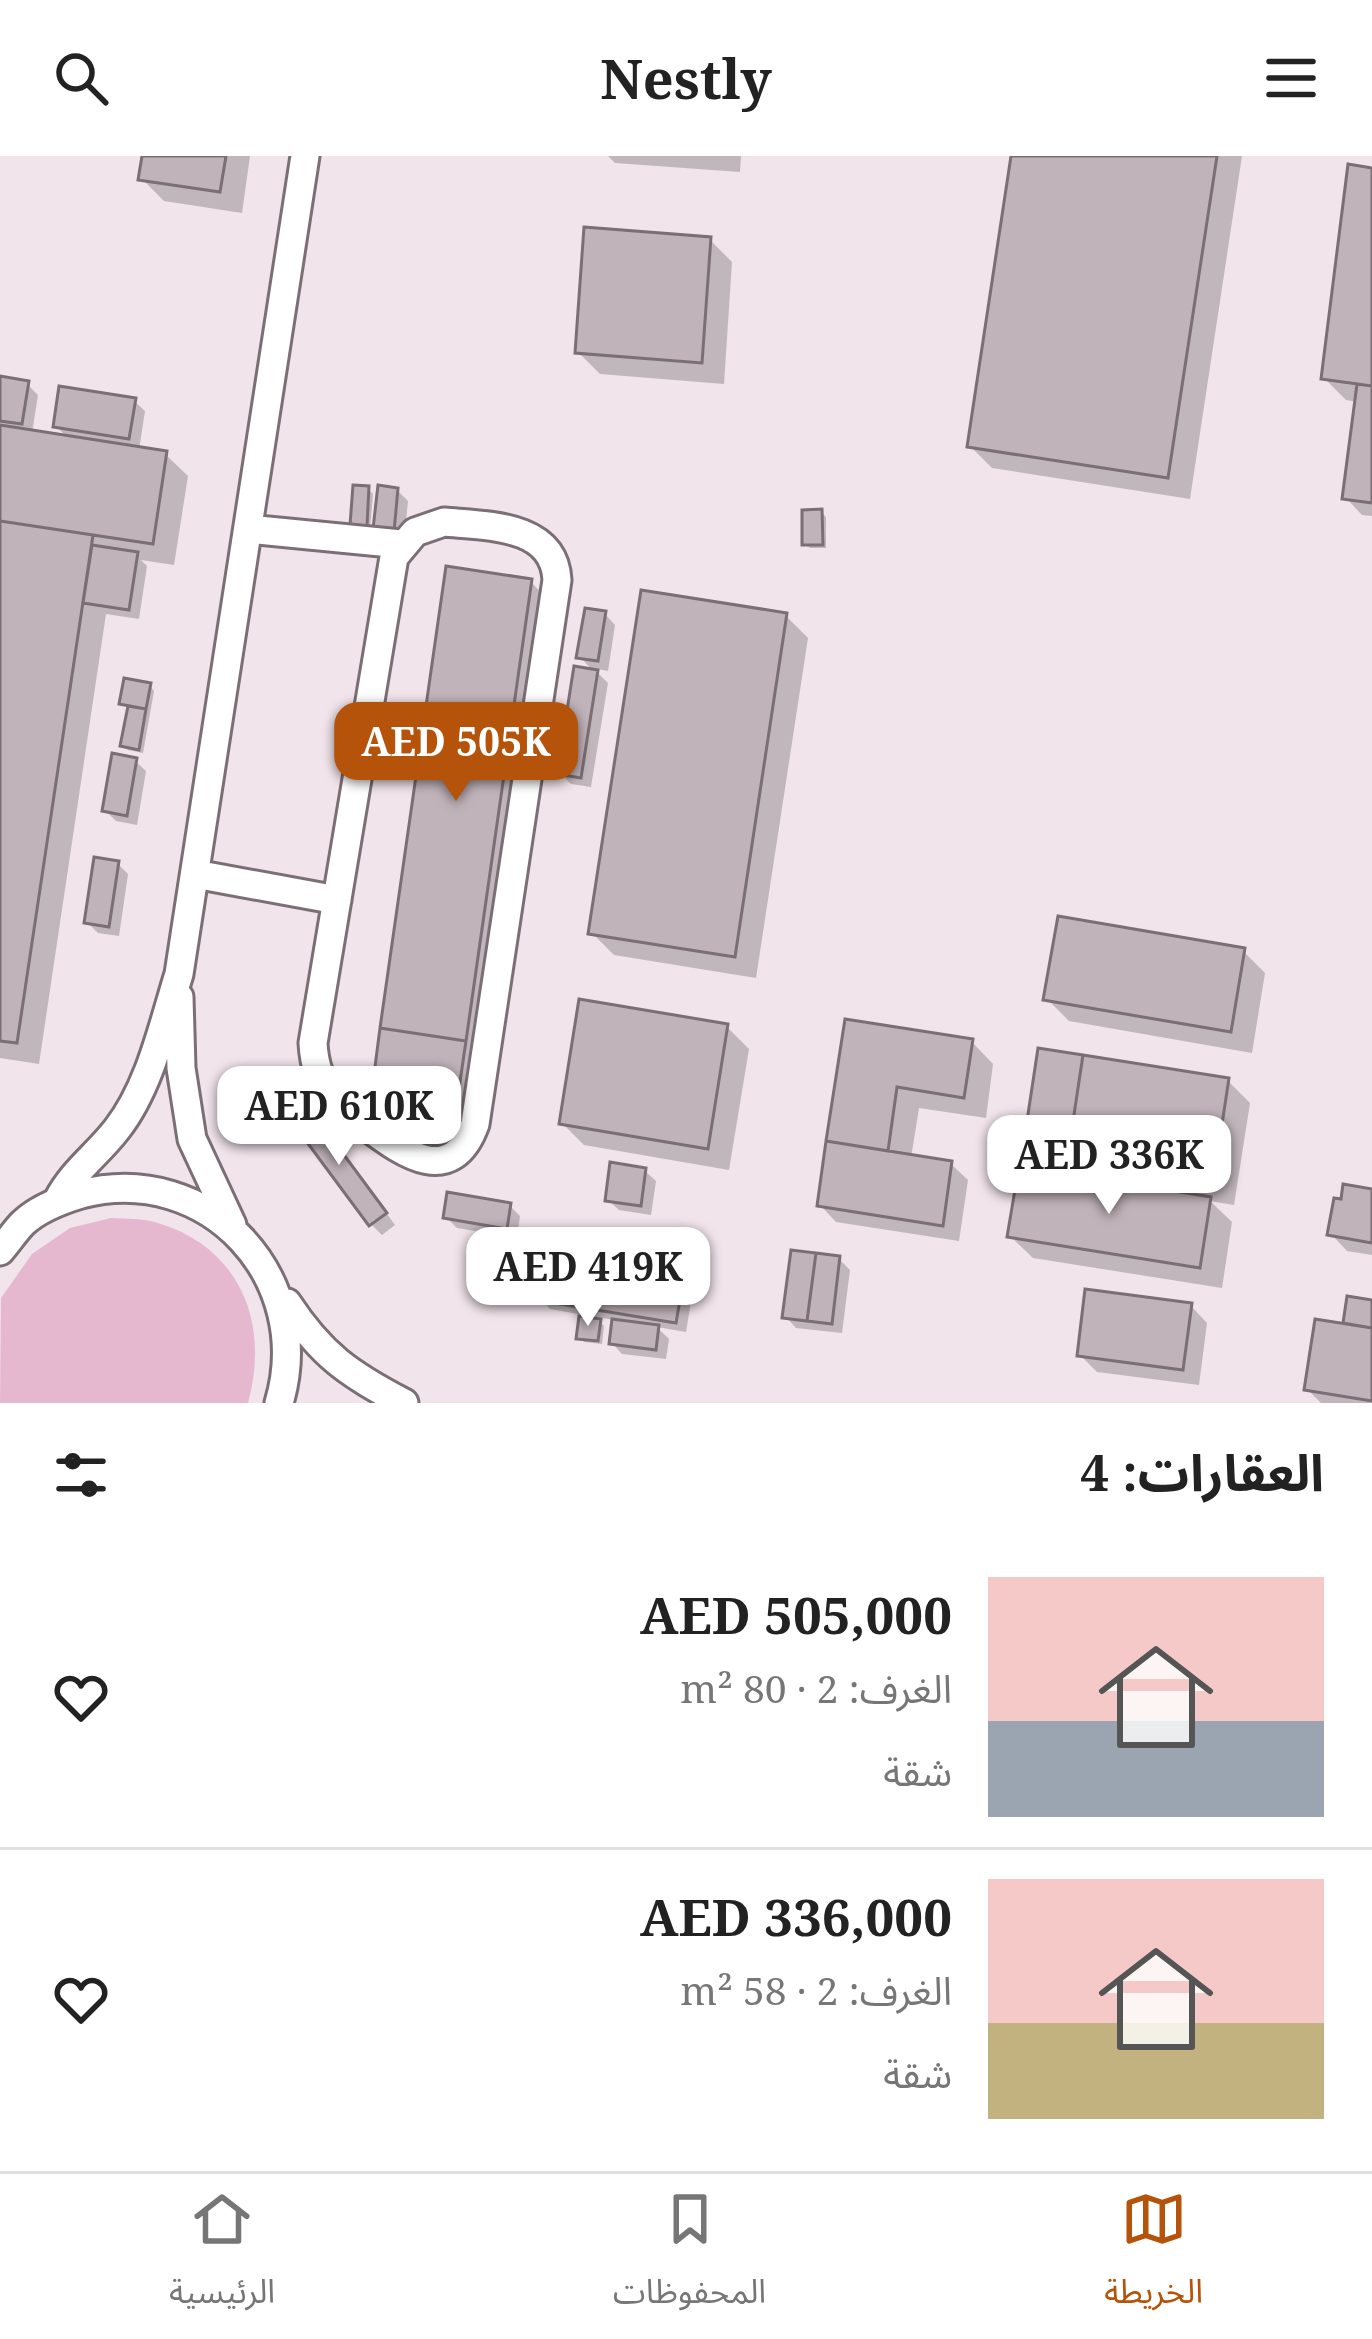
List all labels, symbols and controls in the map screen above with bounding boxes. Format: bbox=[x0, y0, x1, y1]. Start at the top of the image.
text: Nestly bbox=[600, 41, 772, 115]
icon: search bbox=[48, 45, 114, 111]
icon: menu bbox=[1258, 45, 1324, 111]
pin: AED 505K bbox=[332, 702, 580, 804]
text: AED 505K bbox=[361, 714, 551, 767]
pin: AED 610K bbox=[215, 1066, 463, 1168]
text: AED 610K bbox=[244, 1078, 434, 1131]
pin: AED 336K bbox=[985, 1115, 1233, 1217]
text: AED 336K bbox=[1014, 1127, 1204, 1180]
pin: AED 419K bbox=[464, 1227, 712, 1329]
text: AED 419K bbox=[493, 1239, 683, 1292]
text: العقارات: 4 bbox=[1080, 1436, 1324, 1506]
icon: filters bbox=[48, 1442, 114, 1508]
text: AED 505,000 bbox=[640, 1579, 952, 1649]
icon: home bbox=[1084, 1625, 1228, 1769]
text: الغرف: 2 · 80 m² bbox=[680, 1661, 952, 1714]
icon: heart bbox=[48, 1664, 114, 1730]
text: شقة bbox=[883, 1744, 952, 1797]
text: AED 336,000 bbox=[640, 1881, 952, 1951]
icon: home bbox=[1084, 1927, 1228, 2071]
text: الغرف: 2 · 58 m² bbox=[680, 1963, 952, 2016]
icon: heart bbox=[48, 1966, 114, 2032]
text: شقة bbox=[883, 2046, 952, 2099]
tab: الرئيسية bbox=[169, 2186, 275, 2327]
tab: المحفوظات bbox=[613, 2186, 766, 2327]
tab: الخريطة bbox=[1104, 2186, 1203, 2327]

